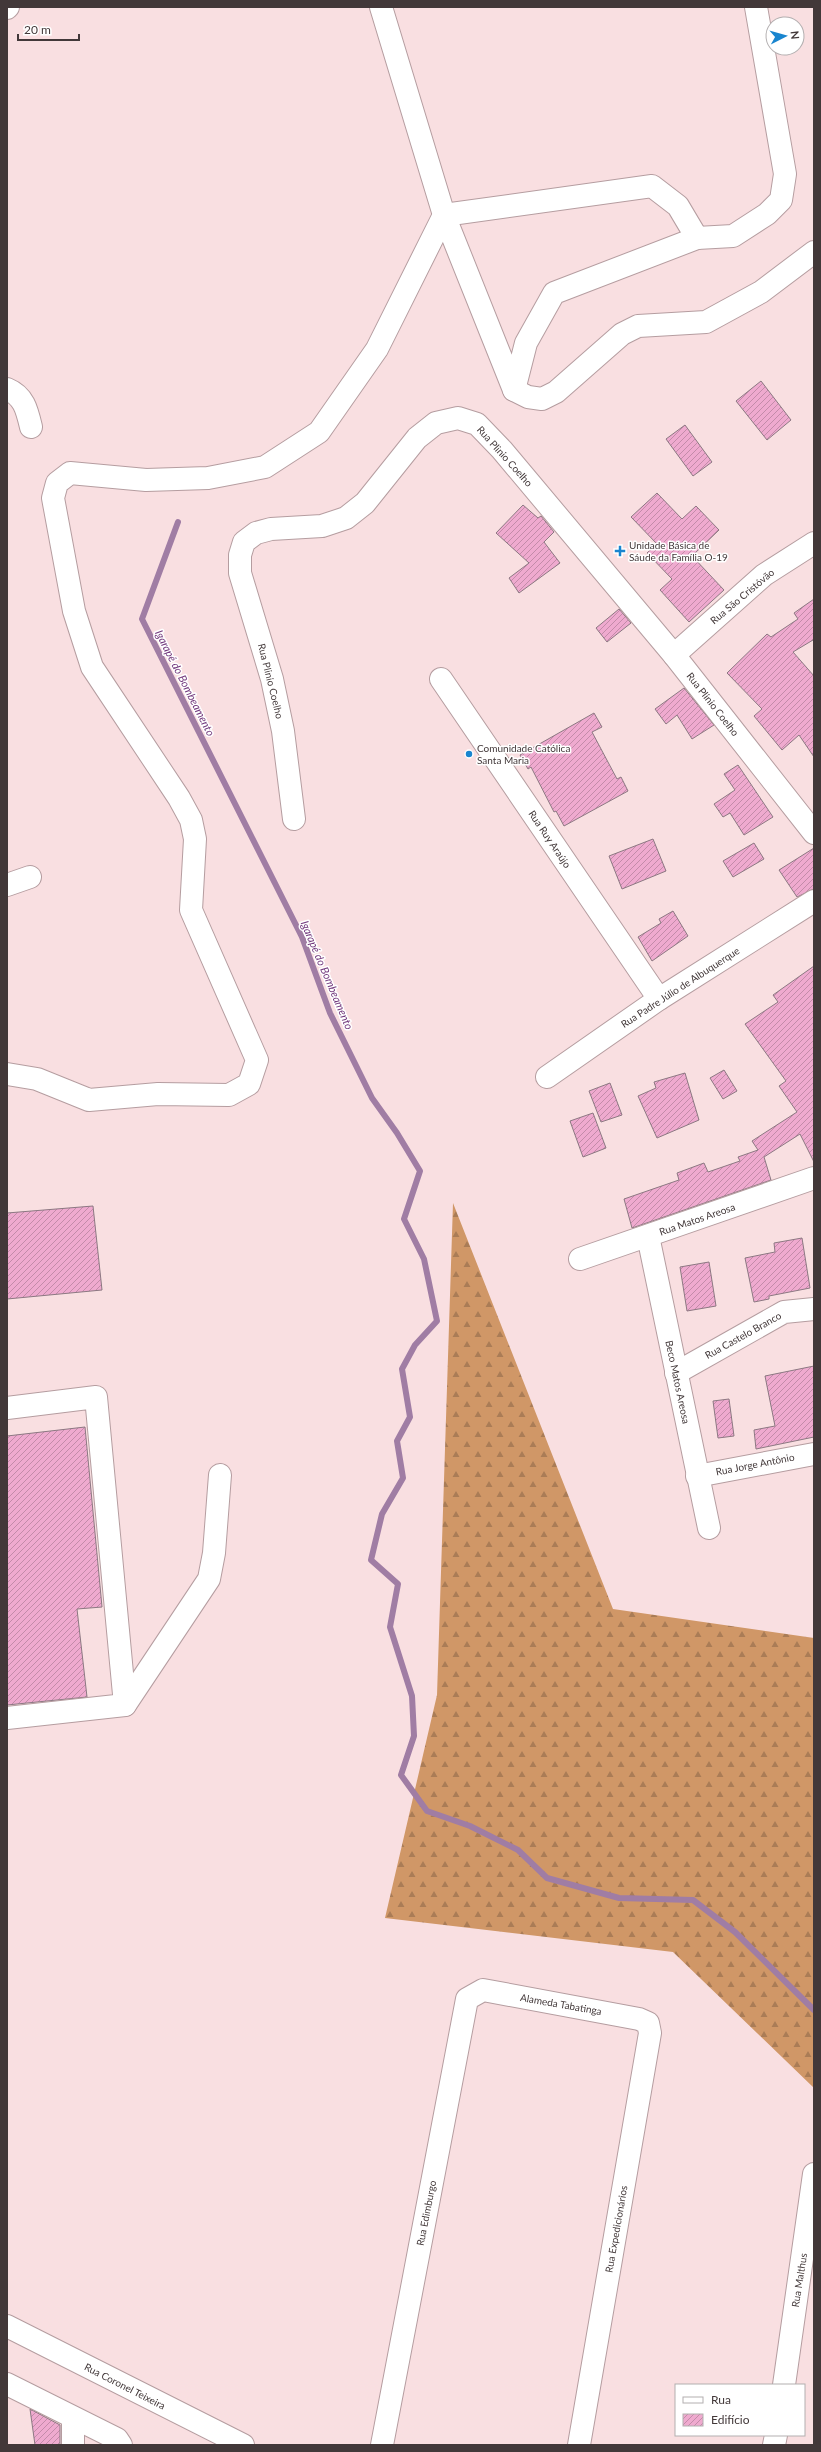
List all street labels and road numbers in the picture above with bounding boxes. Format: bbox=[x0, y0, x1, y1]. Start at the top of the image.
street label: Rua Plinio Coelho bbox=[475, 423, 536, 489]
street label: Rua São Cristóvão bbox=[708, 566, 777, 626]
street label: Rua Plinio Coelho bbox=[256, 642, 286, 720]
street label: Rua Plinio Coelho bbox=[684, 670, 742, 738]
street label: Rua Ruy Araújo bbox=[526, 808, 574, 870]
street label: Rua Padre Júlio de Albuquerque bbox=[618, 944, 742, 1030]
street label: Rua Matos Areosa bbox=[657, 1200, 737, 1238]
street label: Rua Castelo Branco bbox=[703, 1309, 784, 1361]
street label: Beco Matos Areosa bbox=[663, 1339, 693, 1425]
street label: Rua Jorge Antônio bbox=[715, 1450, 796, 1478]
street label: Alameda Tabatinga bbox=[519, 1991, 603, 2017]
street label: Rua Edimburgo bbox=[414, 2179, 438, 2247]
street label: Rua Expedicionários bbox=[602, 2185, 630, 2273]
street label: Rua Malthus bbox=[789, 2252, 809, 2308]
street label: Rua Coronel Teixeira bbox=[82, 2360, 168, 2412]

